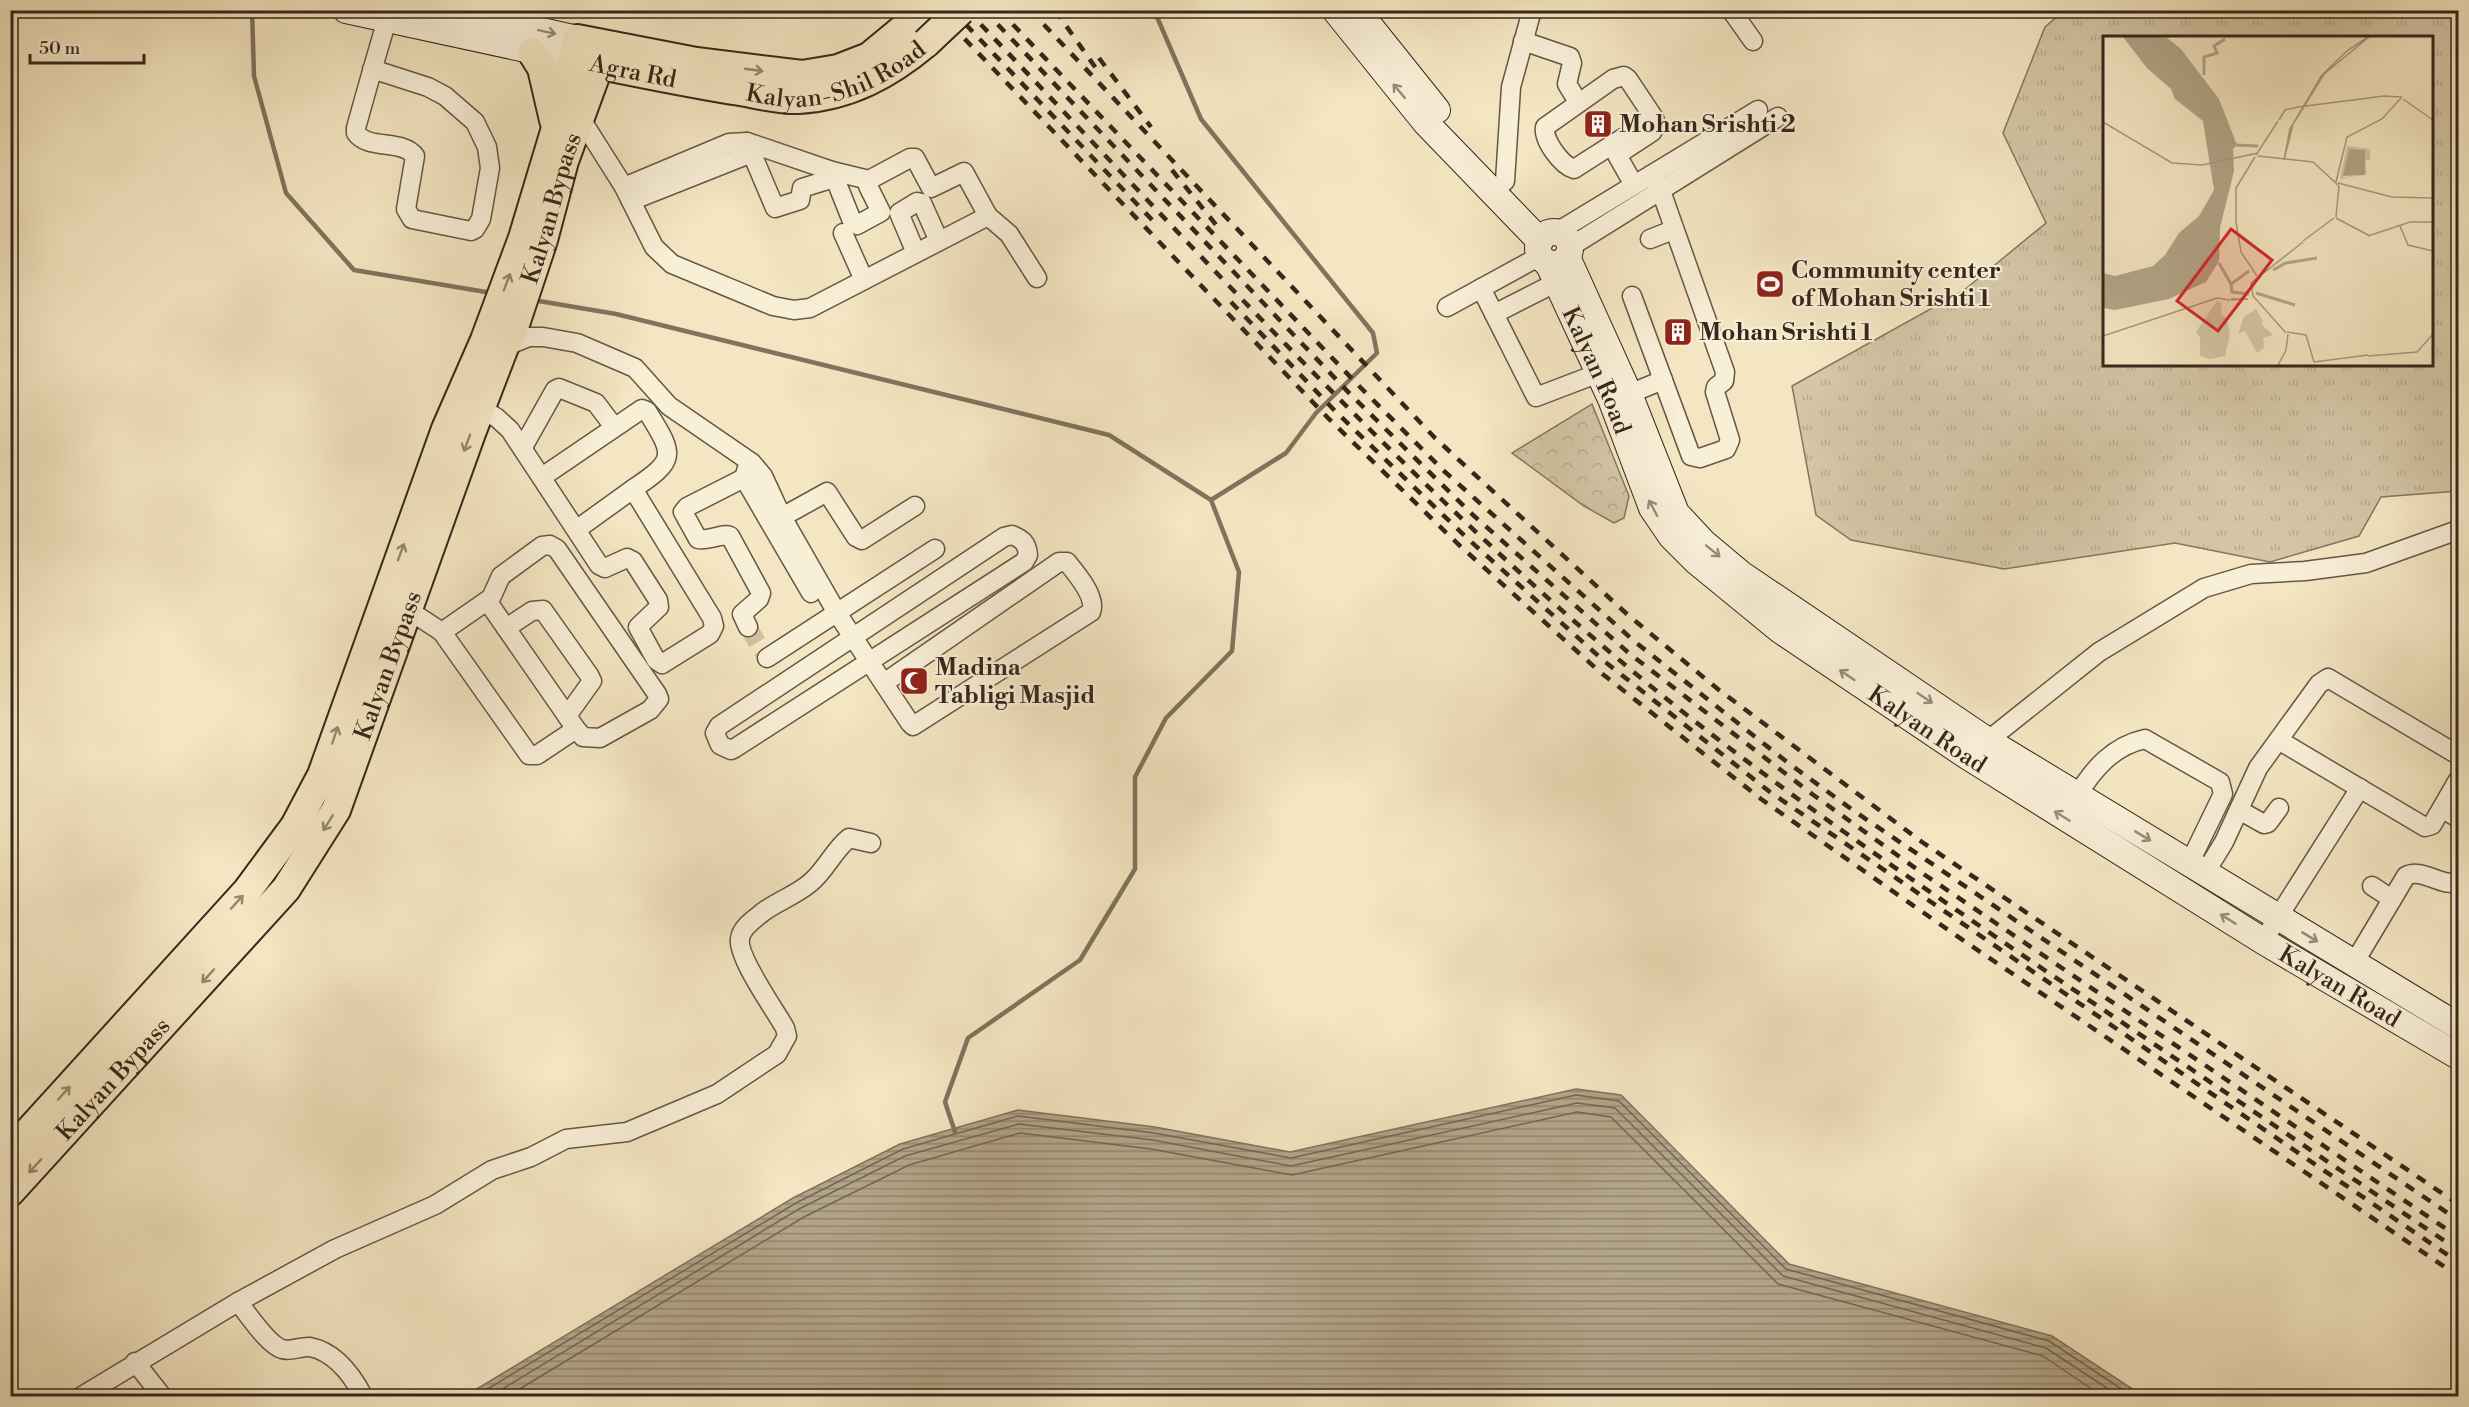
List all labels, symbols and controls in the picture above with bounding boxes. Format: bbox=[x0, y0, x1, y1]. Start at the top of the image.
scale bar bbox=[30, 27, 144, 65]
one-way arrow bbox=[537, 27, 556, 38]
street label: Kalyan-Shil Road bbox=[743, 35, 932, 115]
inset map bbox=[2103, 36, 2433, 366]
text: 50 m bbox=[39, 37, 81, 60]
street label: Agra Rd bbox=[586, 49, 679, 96]
one-way arrow bbox=[744, 65, 763, 76]
one-way arrow bbox=[1393, 83, 1406, 99]
building icon: Mohan Srishti 2 bbox=[1582, 108, 1614, 140]
place label: Mohan Srishti 2 bbox=[1619, 110, 1796, 140]
street label: Kalyan Bypass bbox=[516, 129, 589, 288]
place label: Community center of Mohan Srishti 1 bbox=[1791, 256, 2001, 314]
sports icon: Community center of Mohan Srishti 1 bbox=[1754, 268, 1786, 300]
one-way arrow bbox=[502, 273, 513, 291]
street label: Kalyan Road bbox=[1554, 302, 1637, 439]
building icon: Mohan Srishti 1 bbox=[1662, 316, 1694, 348]
place label: Mohan Srishti 1 bbox=[1699, 318, 1873, 348]
one-way arrow bbox=[461, 433, 472, 451]
one-way arrow bbox=[1647, 499, 1658, 517]
one-way arrow bbox=[397, 543, 408, 562]
one-way arrow bbox=[1705, 545, 1721, 558]
street label: Kalyan Bypass bbox=[348, 587, 429, 744]
place label: Madina Tabligi Masjid bbox=[935, 653, 1095, 711]
mosque icon: Madina Tabligi Masjid bbox=[898, 665, 930, 697]
one-way arrow bbox=[1839, 669, 1855, 681]
street label: Kalyan Road bbox=[1862, 680, 1992, 781]
one-way arrow bbox=[1916, 693, 1933, 705]
one-way arrow bbox=[331, 726, 342, 745]
one-way arrow bbox=[2054, 810, 2071, 822]
one-way arrow bbox=[322, 814, 334, 831]
one-way arrow bbox=[2134, 831, 2151, 843]
one-way arrow bbox=[230, 894, 244, 909]
one-way arrow bbox=[2220, 913, 2237, 925]
one-way arrow bbox=[2301, 931, 2318, 943]
street label: Kalyan Road bbox=[2273, 940, 2406, 1035]
one-way arrow bbox=[201, 968, 215, 983]
street label: Kalyan Bypass bbox=[50, 1012, 177, 1147]
one-way arrow bbox=[57, 1086, 71, 1101]
one-way arrow bbox=[27, 1159, 42, 1174]

